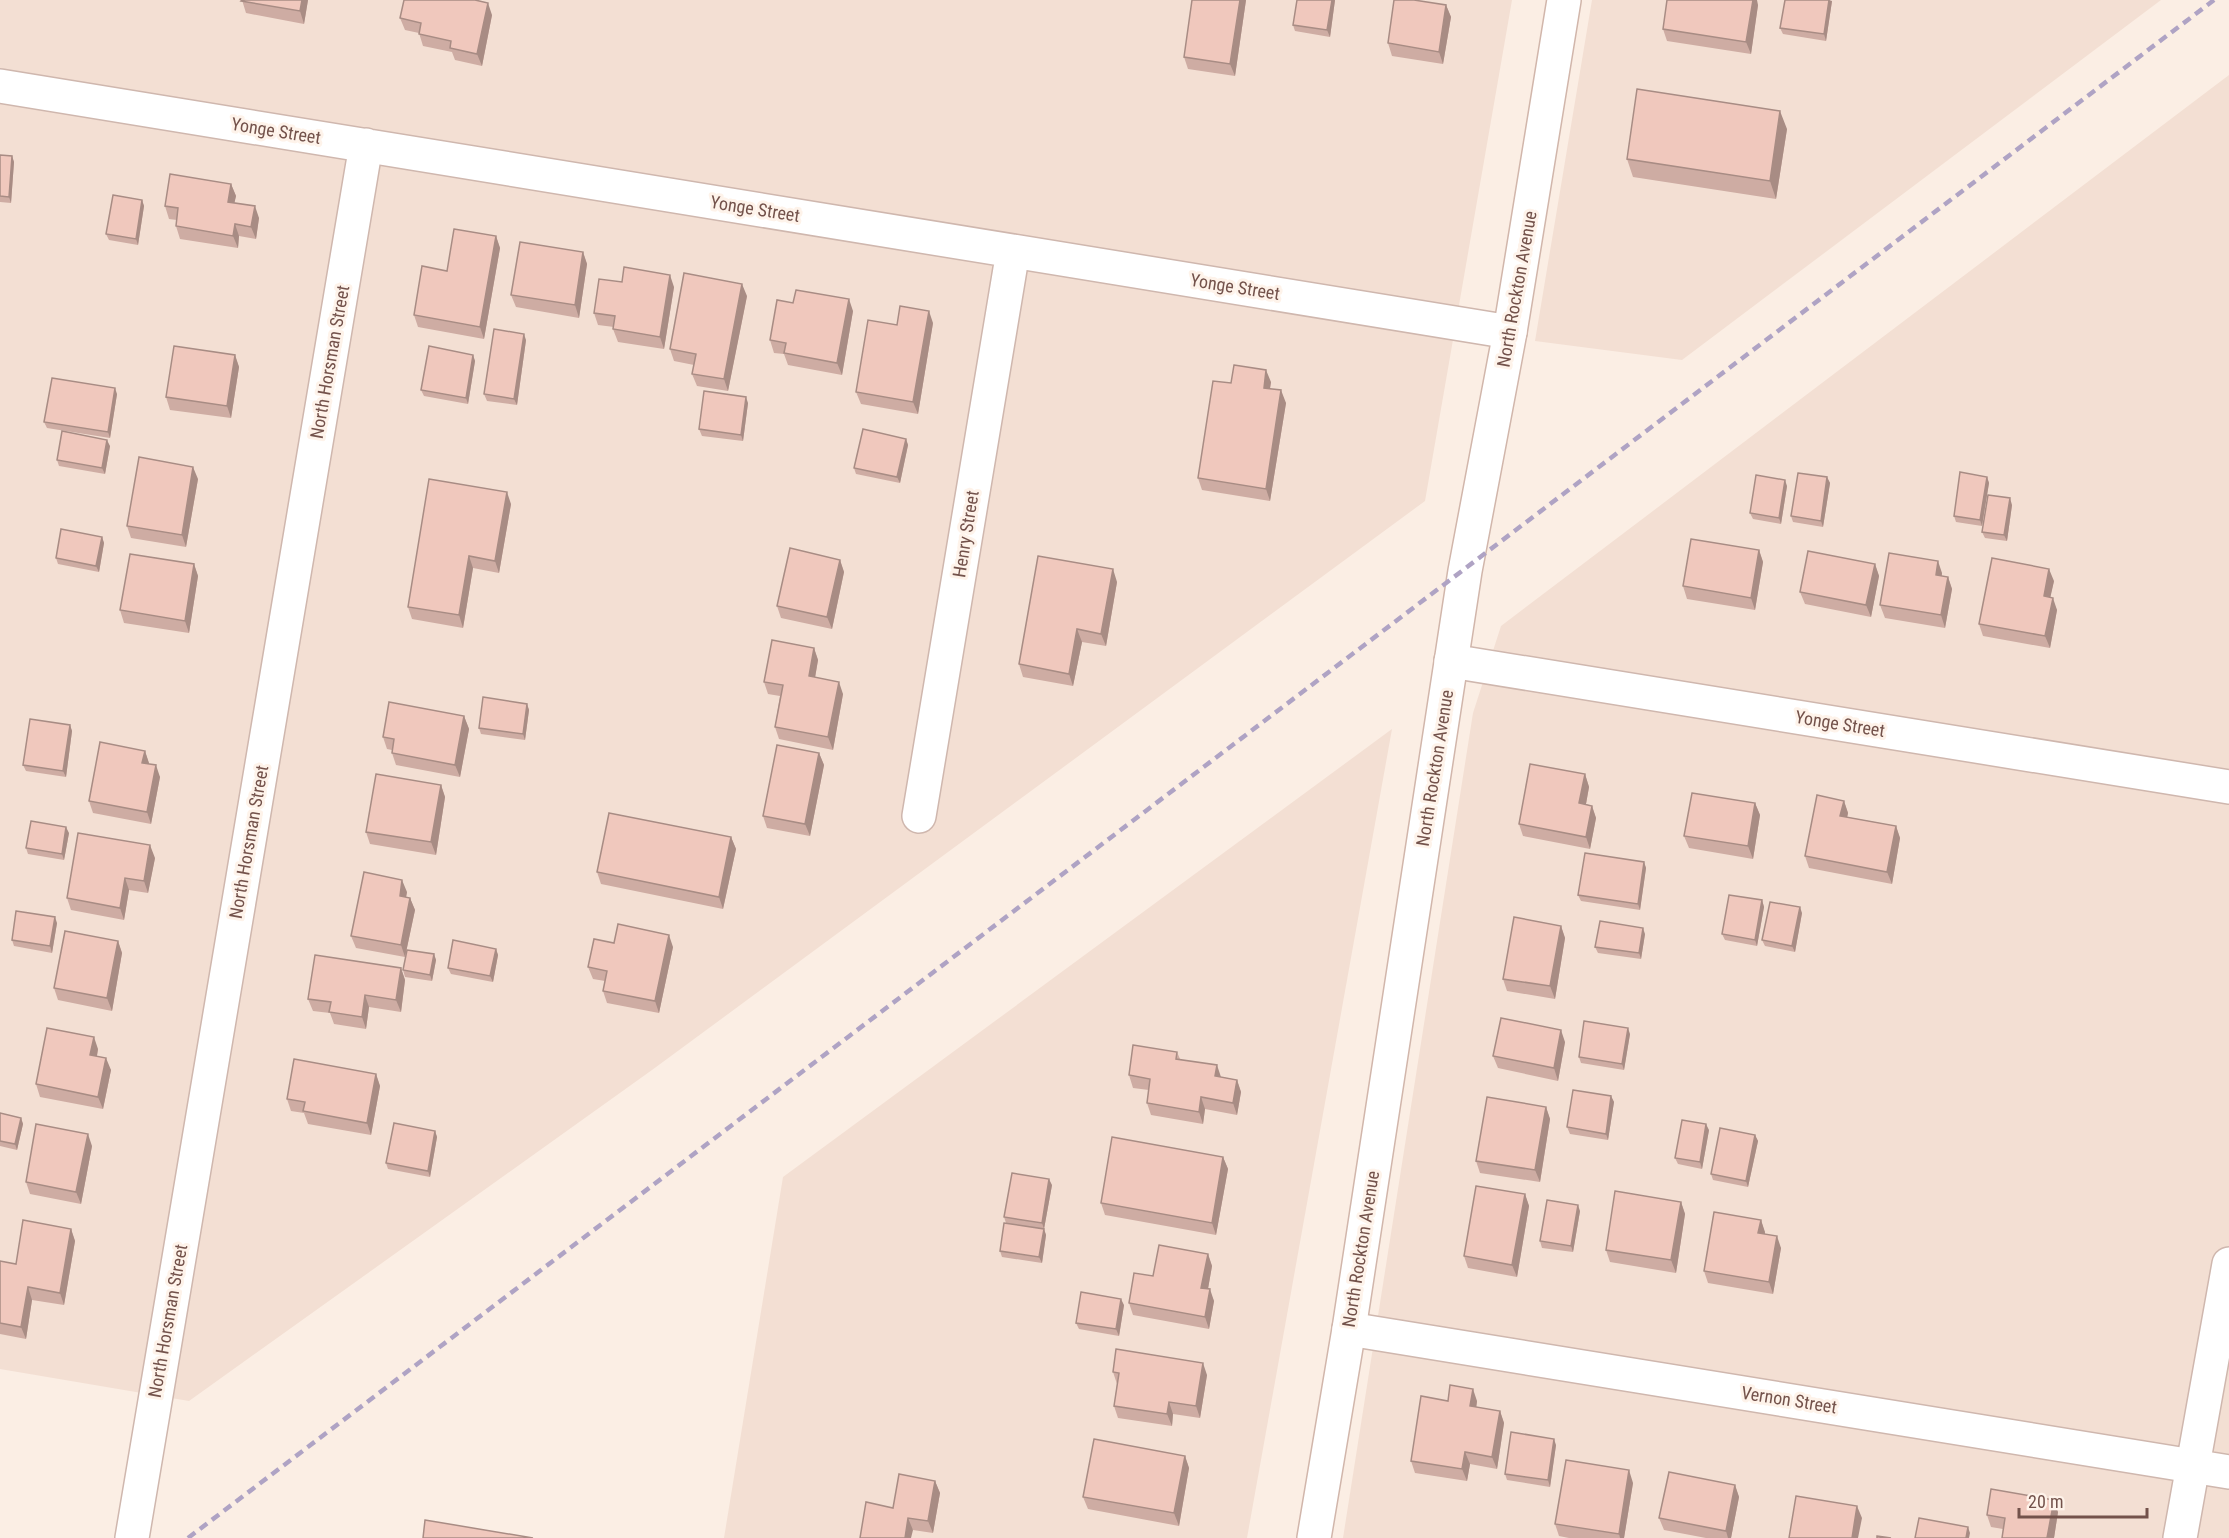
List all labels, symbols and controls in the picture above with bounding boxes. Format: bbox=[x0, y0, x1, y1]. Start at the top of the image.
street label: Yonge Street bbox=[230, 113, 322, 148]
street label: Yonge Street bbox=[709, 191, 801, 226]
street label: North Rockton Avenue bbox=[1492, 209, 1541, 369]
street label: Yonge Street bbox=[1189, 269, 1281, 304]
street label: North Horsman Street bbox=[306, 284, 353, 440]
street label: Henry Street bbox=[948, 489, 983, 579]
street label: North Rockton Avenue bbox=[1412, 688, 1457, 848]
street label: Yonge Street bbox=[1794, 706, 1886, 741]
street label: North Horsman Street bbox=[225, 764, 272, 920]
street label: North Rockton Avenue bbox=[1338, 1169, 1383, 1329]
street label: North Horsman Street bbox=[144, 1243, 191, 1399]
street label: Vernon Street bbox=[1740, 1382, 1838, 1417]
scale bar bbox=[2019, 1481, 2146, 1519]
text: 20 m bbox=[2028, 1491, 2063, 1512]

